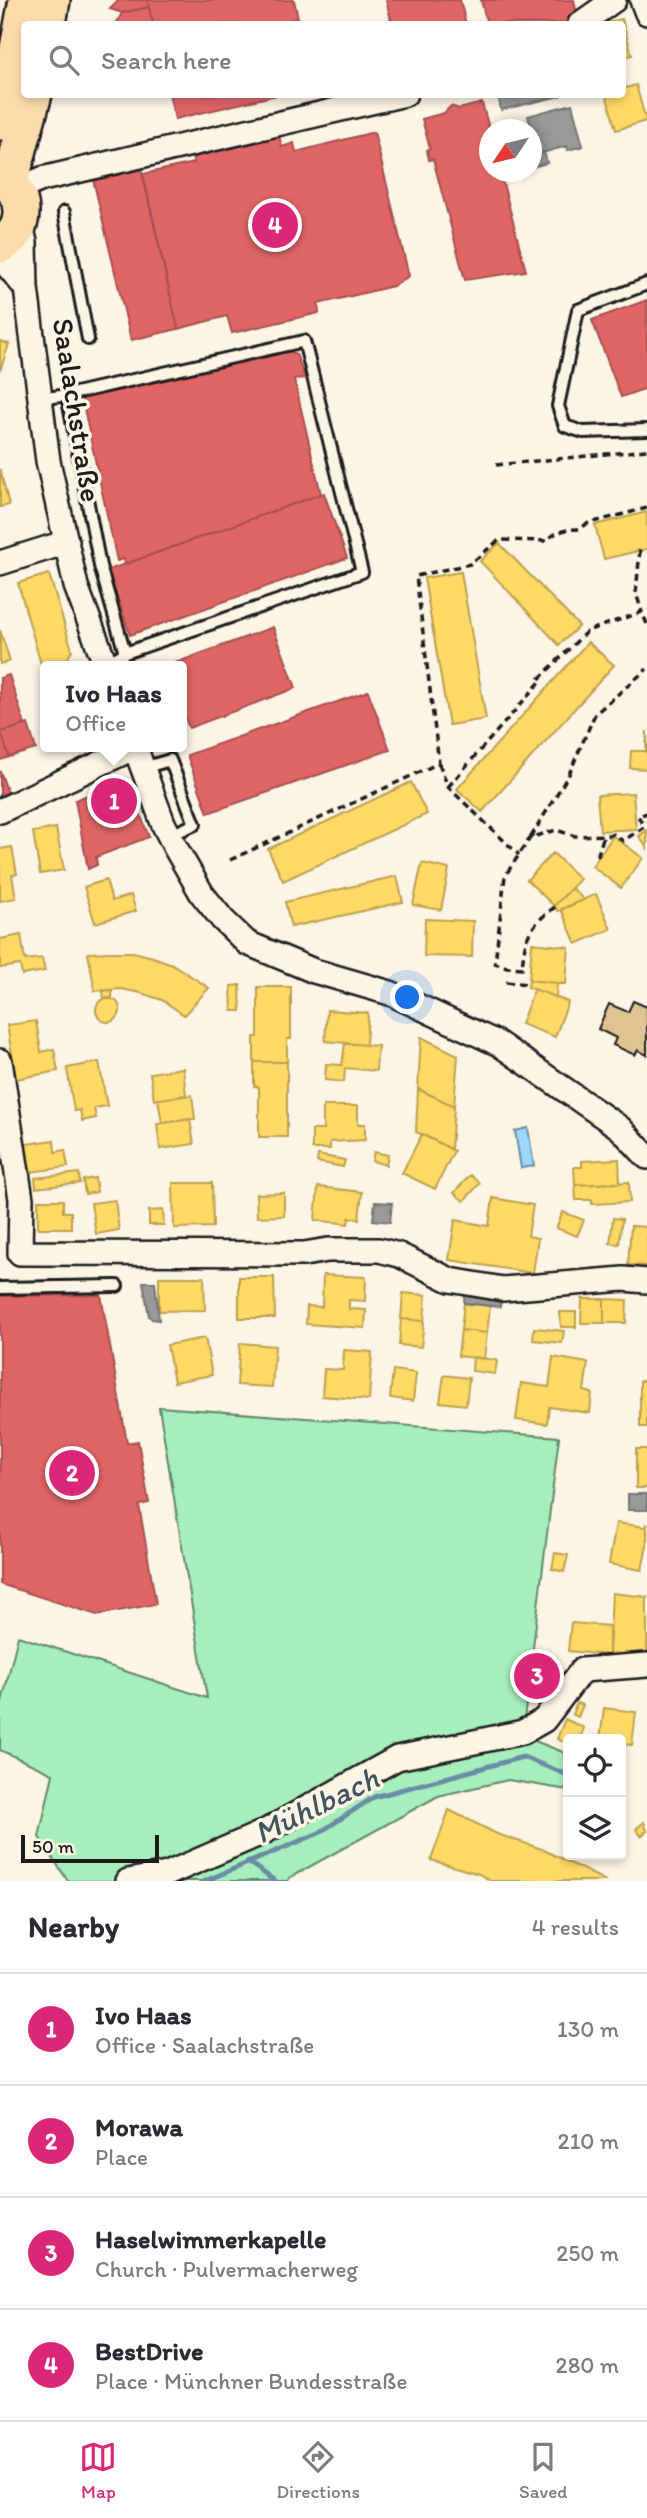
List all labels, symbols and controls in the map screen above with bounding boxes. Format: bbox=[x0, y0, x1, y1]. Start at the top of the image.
search box bbox=[21, 21, 626, 98]
icon: search bbox=[45, 41, 83, 79]
text: Search here bbox=[101, 44, 231, 76]
north arrow bbox=[479, 119, 542, 182]
pin: 4 bbox=[252, 199, 298, 251]
street label: Saalachstraße bbox=[45, 315, 110, 505]
popup bbox=[40, 661, 187, 752]
text: Ivo Haas bbox=[65, 677, 162, 709]
text: Office bbox=[65, 709, 126, 737]
pin: 1 bbox=[91, 775, 137, 827]
your location bbox=[390, 980, 424, 1014]
pin: 2 bbox=[49, 1447, 95, 1499]
pin: 3 bbox=[514, 1650, 560, 1702]
map controls bbox=[563, 1734, 626, 1860]
button: locate bbox=[563, 1734, 626, 1797]
water label: Mühlbach bbox=[248, 1758, 385, 1851]
button: layers bbox=[563, 1797, 626, 1860]
scale bar bbox=[21, 1832, 159, 1864]
text: 50 m bbox=[32, 1835, 74, 1858]
text: Nearby bbox=[28, 1908, 119, 1945]
text: 4 results bbox=[532, 1913, 619, 1941]
text: Ivo Haas bbox=[95, 1999, 192, 2031]
text: 1 bbox=[46, 2015, 56, 2043]
text: 130 m bbox=[557, 2015, 619, 2043]
text: Office · Saalachstraße bbox=[95, 2031, 314, 2059]
text: Morawa bbox=[95, 2111, 183, 2143]
text: 2 bbox=[45, 2127, 57, 2155]
text: 210 m bbox=[558, 2127, 619, 2155]
text: Place bbox=[95, 2143, 148, 2171]
text: Haselwimmerkapelle bbox=[95, 2223, 326, 2255]
text: 3 bbox=[45, 2239, 57, 2267]
text: 250 m bbox=[556, 2239, 619, 2267]
text: Church · Pulvermacherweg bbox=[95, 2255, 358, 2283]
text: BestDrive bbox=[95, 2335, 204, 2367]
text: 4 bbox=[44, 2351, 58, 2379]
text: 280 m bbox=[556, 2351, 619, 2379]
text: Place · Münchner Bundesstraße bbox=[95, 2367, 407, 2395]
tab: Map bbox=[79, 2438, 117, 2503]
tab: Directions bbox=[276, 2438, 360, 2503]
tab: Saved bbox=[519, 2438, 567, 2503]

